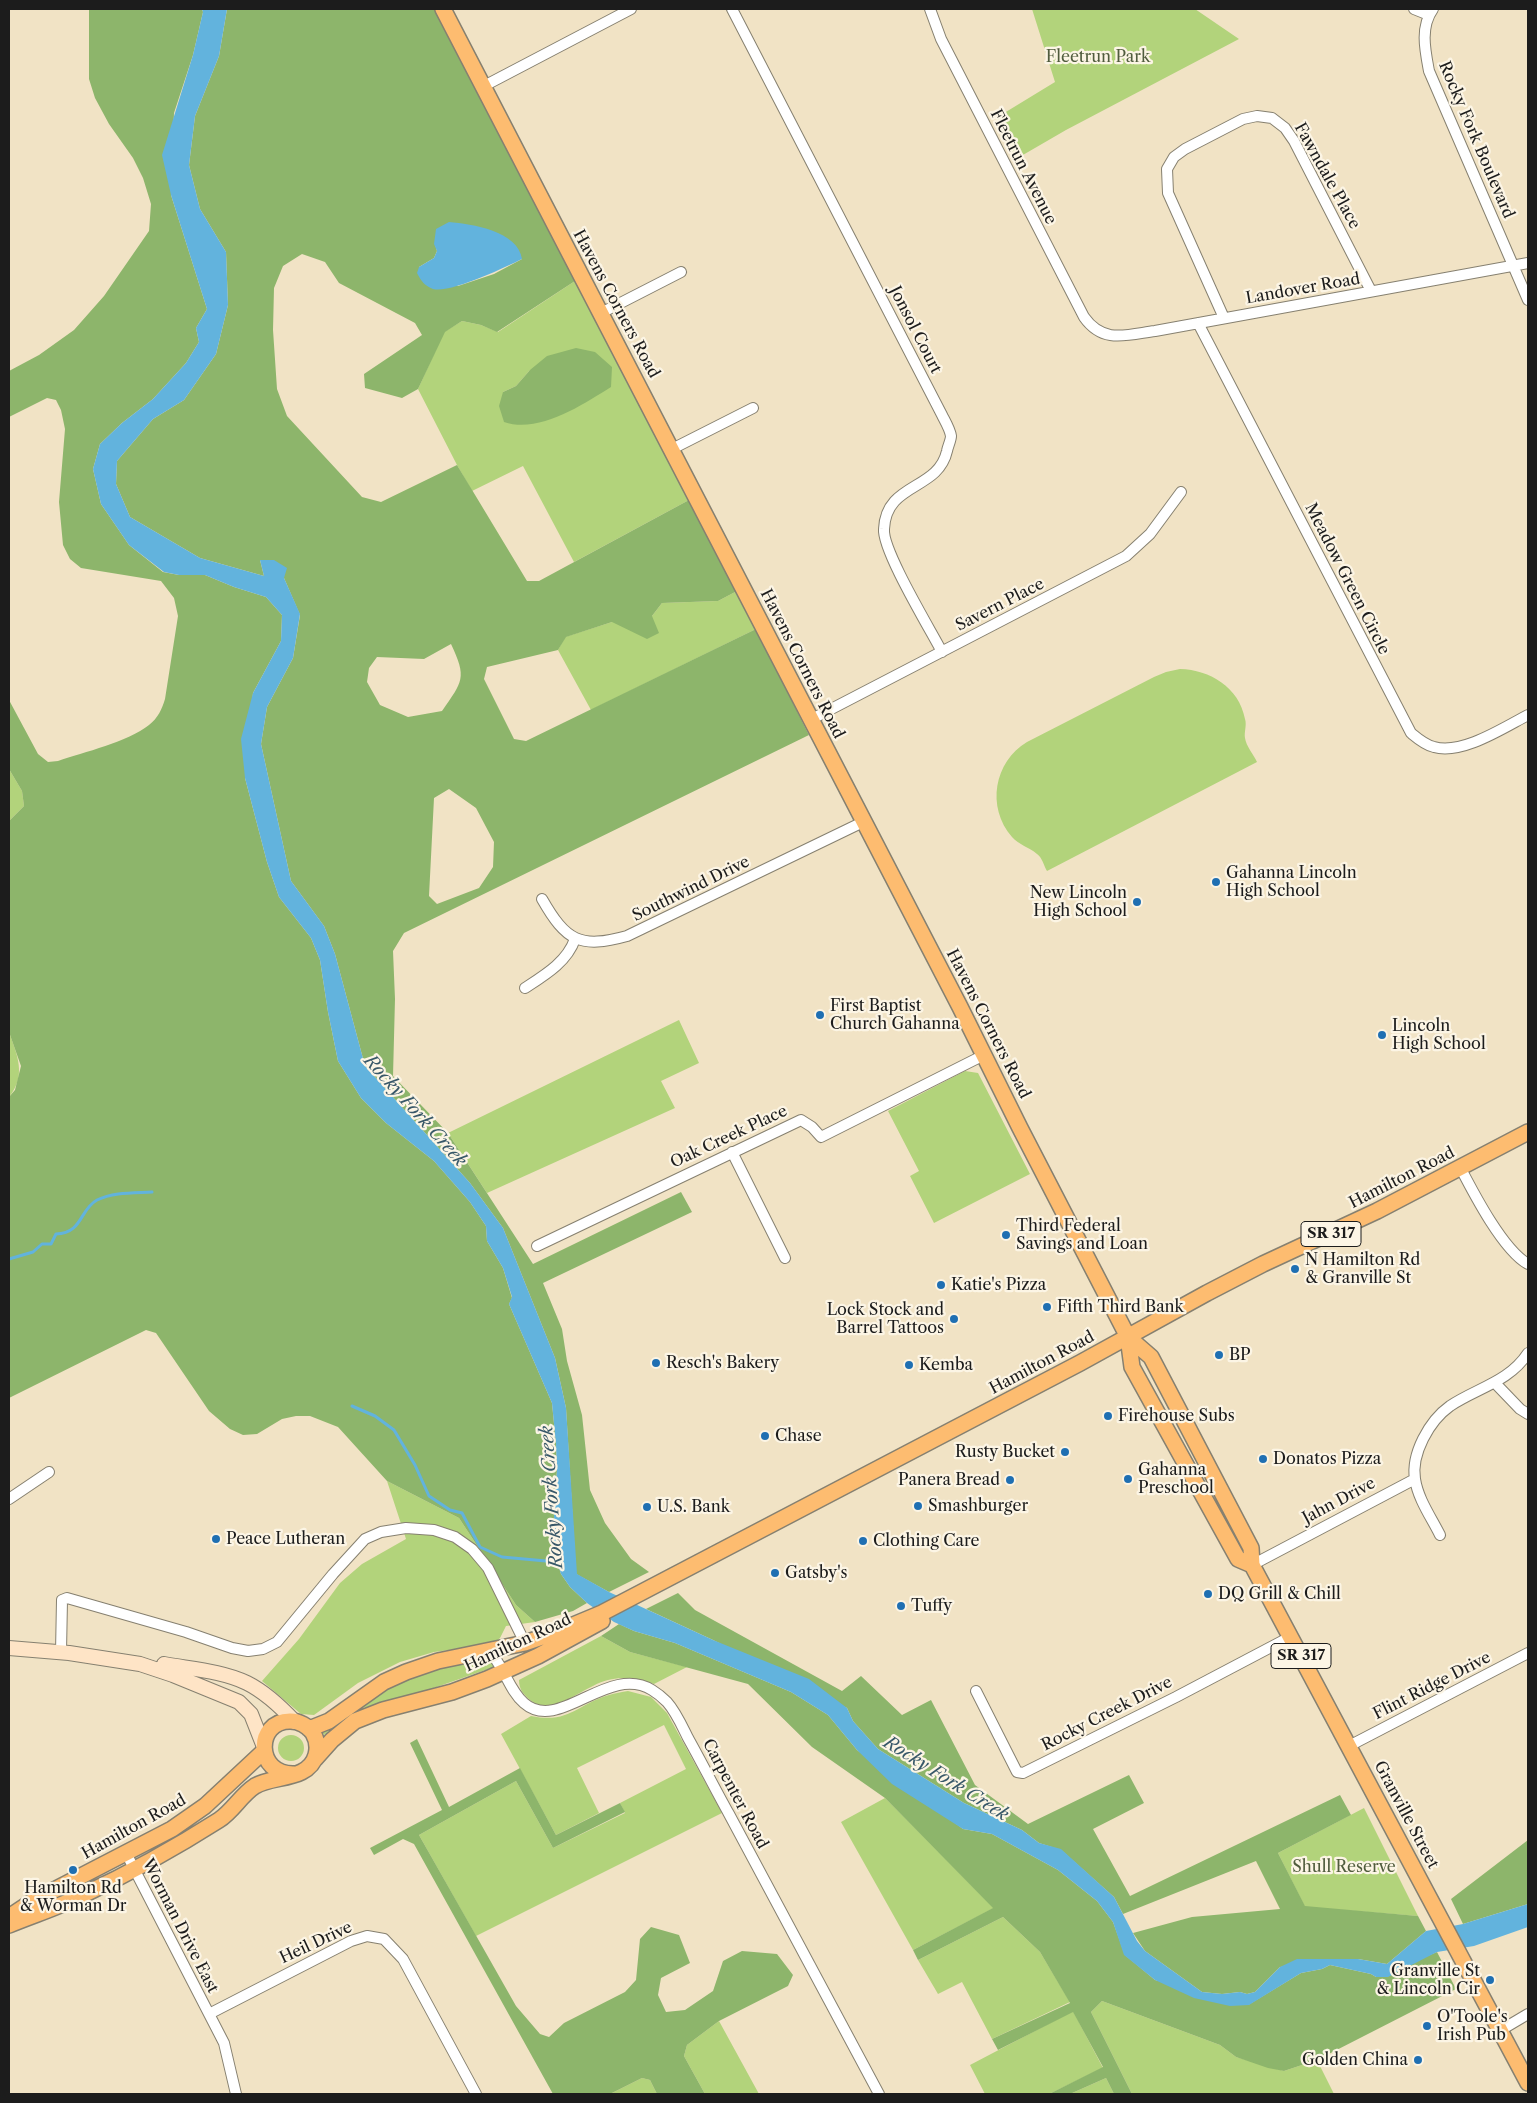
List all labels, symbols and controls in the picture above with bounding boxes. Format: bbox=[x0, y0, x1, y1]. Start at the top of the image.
park label: Fleetrun Park bbox=[1046, 47, 1150, 67]
street label: Rocky Fork Boulevard bbox=[1434, 59, 1518, 221]
street label: Fleetrun Avenue bbox=[986, 106, 1060, 228]
street label: Fawndale Place bbox=[1290, 120, 1364, 232]
street label: Havens Corners Road bbox=[569, 226, 663, 382]
street label: Landover Road bbox=[1244, 269, 1362, 309]
street label: Jonsol Court bbox=[885, 283, 945, 377]
street label: Meadow Green Circle bbox=[1300, 500, 1394, 658]
street label: Savern Place bbox=[953, 574, 1047, 636]
street label: Havens Corners Road bbox=[756, 586, 848, 742]
street label: Southwind Drive bbox=[629, 852, 753, 926]
place label: Gahanna Lincoln High School bbox=[1226, 863, 1357, 901]
marker: Gahanna Lincoln High School bbox=[1210, 876, 1222, 888]
place label: New Lincoln High School bbox=[1030, 883, 1127, 921]
marker: New Lincoln High School bbox=[1131, 896, 1143, 908]
street label: Havens Corners Road bbox=[942, 946, 1034, 1102]
place label: First Baptist Church Gahanna bbox=[830, 996, 960, 1034]
marker: First Baptist Church Gahanna bbox=[814, 1009, 826, 1021]
place label: Lincoln High School bbox=[1392, 1016, 1486, 1054]
marker: Lincoln High School bbox=[1376, 1029, 1388, 1041]
water label: Rocky Fork Creek bbox=[359, 1051, 471, 1171]
street label: Oak Creek Place bbox=[668, 1102, 790, 1172]
street label: Hamilton Road bbox=[1346, 1143, 1458, 1213]
place label: Third Federal Savings and Loan bbox=[1016, 1216, 1148, 1254]
road number: SR 317 bbox=[1301, 1222, 1361, 1246]
marker: Third Federal Savings and Loan bbox=[1000, 1229, 1012, 1241]
place label: N Hamilton Rd & Granville St bbox=[1305, 1250, 1420, 1288]
marker: N Hamilton Rd & Granville St bbox=[1289, 1263, 1301, 1275]
place label: Katie's Pizza bbox=[951, 1275, 1046, 1295]
marker: Katie's Pizza bbox=[935, 1279, 947, 1291]
place label: Fifth Third Bank bbox=[1057, 1297, 1184, 1317]
place label: Lock Stock and Barrel Tattoos bbox=[827, 1300, 944, 1338]
marker: Fifth Third Bank bbox=[1041, 1301, 1053, 1313]
marker: Lock Stock and Barrel Tattoos bbox=[948, 1313, 960, 1325]
street label: Hamilton Road bbox=[986, 1327, 1098, 1399]
place label: BP bbox=[1229, 1345, 1251, 1365]
marker: BP bbox=[1213, 1349, 1225, 1361]
place label: Resch's Bakery bbox=[666, 1353, 779, 1373]
place label: Kemba bbox=[919, 1355, 973, 1375]
marker: Resch's Bakery bbox=[650, 1357, 662, 1369]
marker: Kemba bbox=[903, 1359, 915, 1371]
place label: Firehouse Subs bbox=[1118, 1406, 1235, 1426]
marker: Firehouse Subs bbox=[1102, 1410, 1114, 1422]
water label: Rocky Fork Creek bbox=[536, 1425, 568, 1569]
place label: Chase bbox=[775, 1426, 822, 1446]
marker: Chase bbox=[759, 1430, 771, 1442]
place label: Rusty Bucket bbox=[955, 1442, 1055, 1462]
marker: Rusty Bucket bbox=[1059, 1446, 1071, 1458]
place label: Donatos Pizza bbox=[1273, 1449, 1381, 1469]
marker: Donatos Pizza bbox=[1257, 1453, 1269, 1465]
place label: Gahanna Preschool bbox=[1138, 1460, 1214, 1498]
place label: Panera Bread bbox=[898, 1470, 1000, 1490]
marker: Gahanna Preschool bbox=[1122, 1473, 1134, 1485]
marker: Panera Bread bbox=[1004, 1474, 1016, 1486]
street label: Jahn Drive bbox=[1299, 1474, 1379, 1528]
place label: Smashburger bbox=[928, 1496, 1028, 1516]
place label: U.S. Bank bbox=[657, 1497, 730, 1517]
marker: Smashburger bbox=[912, 1500, 924, 1512]
marker: U.S. Bank bbox=[641, 1501, 653, 1513]
place label: Peace Lutheran bbox=[226, 1529, 345, 1549]
place label: Clothing Care bbox=[873, 1531, 979, 1551]
marker: Peace Lutheran bbox=[210, 1533, 222, 1545]
marker: Clothing Care bbox=[857, 1535, 869, 1547]
place label: Gatsby's bbox=[785, 1563, 847, 1583]
marker: Gatsby's bbox=[769, 1567, 781, 1579]
place label: DQ Grill & Chill bbox=[1218, 1584, 1341, 1604]
marker: DQ Grill & Chill bbox=[1202, 1588, 1214, 1600]
place label: Tuffy bbox=[911, 1596, 952, 1616]
marker: Tuffy bbox=[895, 1600, 907, 1612]
street label: Hamilton Road bbox=[461, 1610, 575, 1676]
road number: SR 317 bbox=[1271, 1644, 1331, 1668]
street label: Flint Ridge Drive bbox=[1370, 1648, 1494, 1724]
street label: Rocky Creek Drive bbox=[1039, 1673, 1175, 1755]
water label: Rocky Fork Creek bbox=[880, 1732, 1012, 1826]
street label: Carpenter Road bbox=[698, 1736, 772, 1852]
street label: Granville Street bbox=[1370, 1758, 1442, 1872]
street label: Hamilton Road bbox=[79, 1791, 189, 1863]
street label: Worman Drive East bbox=[138, 1856, 222, 1996]
park label: Shull Reserve bbox=[1292, 1857, 1396, 1877]
marker: Hamilton Rd & Worman Dr bbox=[67, 1864, 79, 1876]
place label: Hamilton Rd & Worman Dr bbox=[19, 1878, 127, 1916]
street label: Heil Drive bbox=[277, 1918, 355, 1968]
place label: Granville St & Lincoln Cir bbox=[1376, 1961, 1480, 1999]
marker: Granville St & Lincoln Cir bbox=[1484, 1974, 1496, 1986]
place label: O'Toole's Irish Pub bbox=[1437, 2007, 1508, 2045]
marker: O'Toole's Irish Pub bbox=[1421, 2020, 1433, 2032]
place label: Golden China bbox=[1302, 2050, 1408, 2070]
marker: Golden China bbox=[1412, 2054, 1424, 2066]

